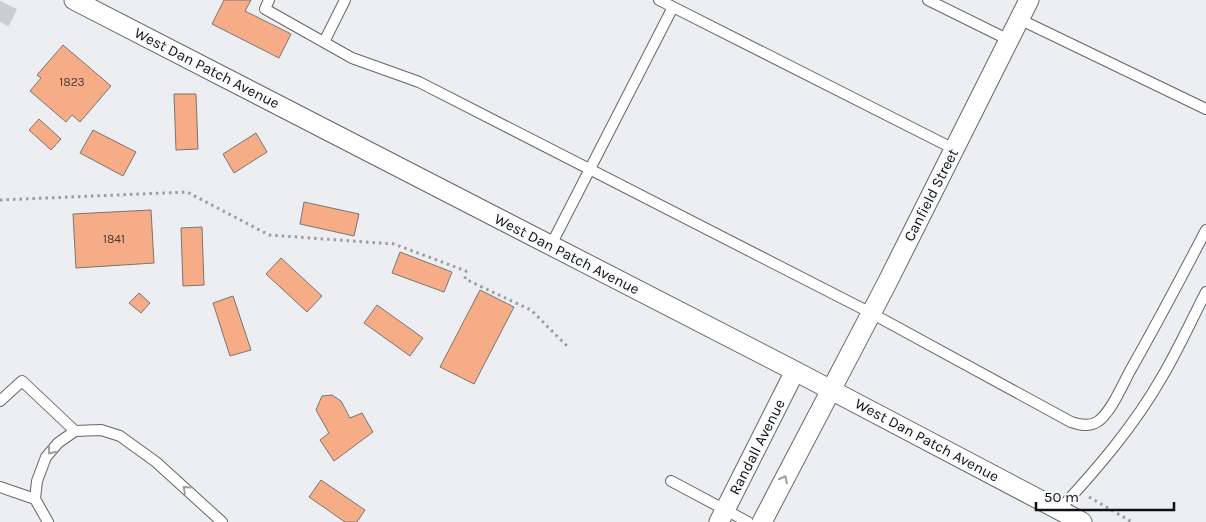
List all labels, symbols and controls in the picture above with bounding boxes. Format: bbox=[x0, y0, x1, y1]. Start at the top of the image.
street label: West Dan Patch Avenue bbox=[131, 24, 283, 112]
house number: 1823 bbox=[59, 75, 85, 89]
street label: Canfield Street bbox=[900, 145, 962, 244]
street label: West Dan Patch Avenue bbox=[491, 210, 643, 298]
house number: 1841 bbox=[103, 232, 125, 246]
street label: West Dan Patch Avenue bbox=[852, 394, 1002, 486]
street label: Randall Avenue bbox=[725, 396, 789, 498]
one-way arrow bbox=[48, 446, 57, 455]
one-way arrow bbox=[778, 475, 788, 484]
scale bar bbox=[1036, 480, 1174, 512]
one-way arrow bbox=[183, 486, 192, 495]
text: 50 m bbox=[1044, 488, 1079, 506]

